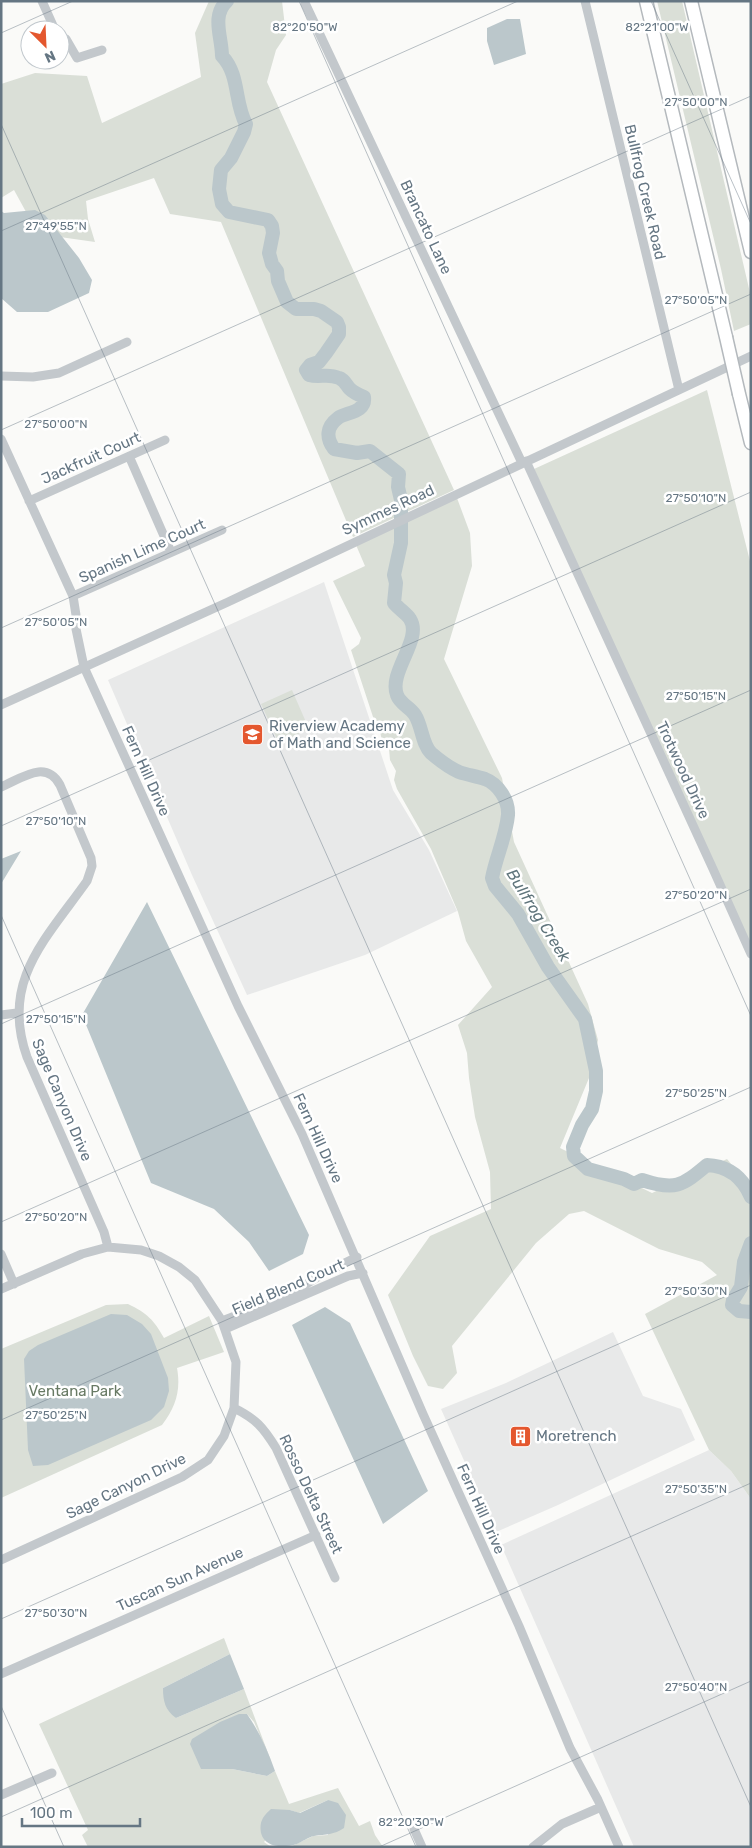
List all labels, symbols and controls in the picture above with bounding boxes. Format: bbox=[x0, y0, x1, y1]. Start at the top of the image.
north arrow bbox=[20, 20, 70, 70]
text: 82°20'50"W bbox=[272, 20, 338, 34]
text: 82°21'00"W bbox=[625, 20, 689, 34]
text: N bbox=[42, 47, 58, 66]
text: 27°50'00"N bbox=[664, 95, 728, 109]
street label: Bullfrog Creek Road bbox=[621, 123, 669, 261]
street label: Brancato Lane bbox=[396, 177, 456, 277]
text: 27°49'55"N bbox=[25, 219, 87, 233]
text: 27°50'05"N bbox=[665, 293, 727, 307]
text: 27°50'00"N bbox=[24, 417, 88, 431]
street label: Jackfruit Court bbox=[39, 428, 143, 488]
street label: Symmes Road bbox=[339, 481, 437, 539]
text: 27°50'10"N bbox=[666, 491, 726, 505]
street label: Spanish Lime Court bbox=[76, 515, 208, 587]
text: 27°50'05"N bbox=[25, 615, 87, 629]
text: 27°50'15"N bbox=[666, 689, 726, 703]
place label: Riverview Academy of Math and Science bbox=[269, 717, 411, 752]
street label: Trotwood Drive bbox=[653, 719, 713, 821]
street label: Fern Hill Drive bbox=[118, 723, 174, 819]
school or university icon: Riverview Academy of Math and Science bbox=[241, 723, 265, 747]
text: 27°50'10"N bbox=[26, 814, 86, 828]
water label: Bullfrog Creek bbox=[503, 865, 575, 966]
text: 27°50'20"N bbox=[665, 888, 727, 902]
text: 27°50'15"N bbox=[26, 1012, 86, 1026]
street label: Sage Canyon Drive bbox=[28, 1036, 96, 1164]
text: 27°50'25"N bbox=[665, 1086, 727, 1100]
street label: Fern Hill Drive bbox=[289, 1090, 347, 1186]
text: 27°50'20"N bbox=[25, 1210, 87, 1224]
street label: Field Blend Court bbox=[229, 1255, 347, 1319]
text: 27°50'30"N bbox=[665, 1284, 727, 1298]
park label: Ventana Park bbox=[29, 1382, 122, 1400]
text: 27°50'25"N bbox=[25, 1408, 87, 1422]
building icon: Moretrench bbox=[508, 1424, 532, 1448]
place label: Moretrench bbox=[536, 1427, 617, 1445]
street label: Rosso Delta Street bbox=[275, 1432, 347, 1557]
street label: Sage Canyon Drive bbox=[63, 1449, 189, 1523]
street label: Fern Hill Drive bbox=[453, 1461, 509, 1557]
text: 27°50'35"N bbox=[665, 1482, 727, 1496]
street label: Tuscan Sun Avenue bbox=[114, 1543, 246, 1615]
text: 27°50'30"N bbox=[25, 1606, 87, 1620]
text: 27°50'40"N bbox=[665, 1680, 727, 1694]
scale bar bbox=[22, 1796, 140, 1828]
text: 100 m bbox=[30, 1804, 72, 1822]
text: 82°20'30"W bbox=[378, 1815, 444, 1829]

